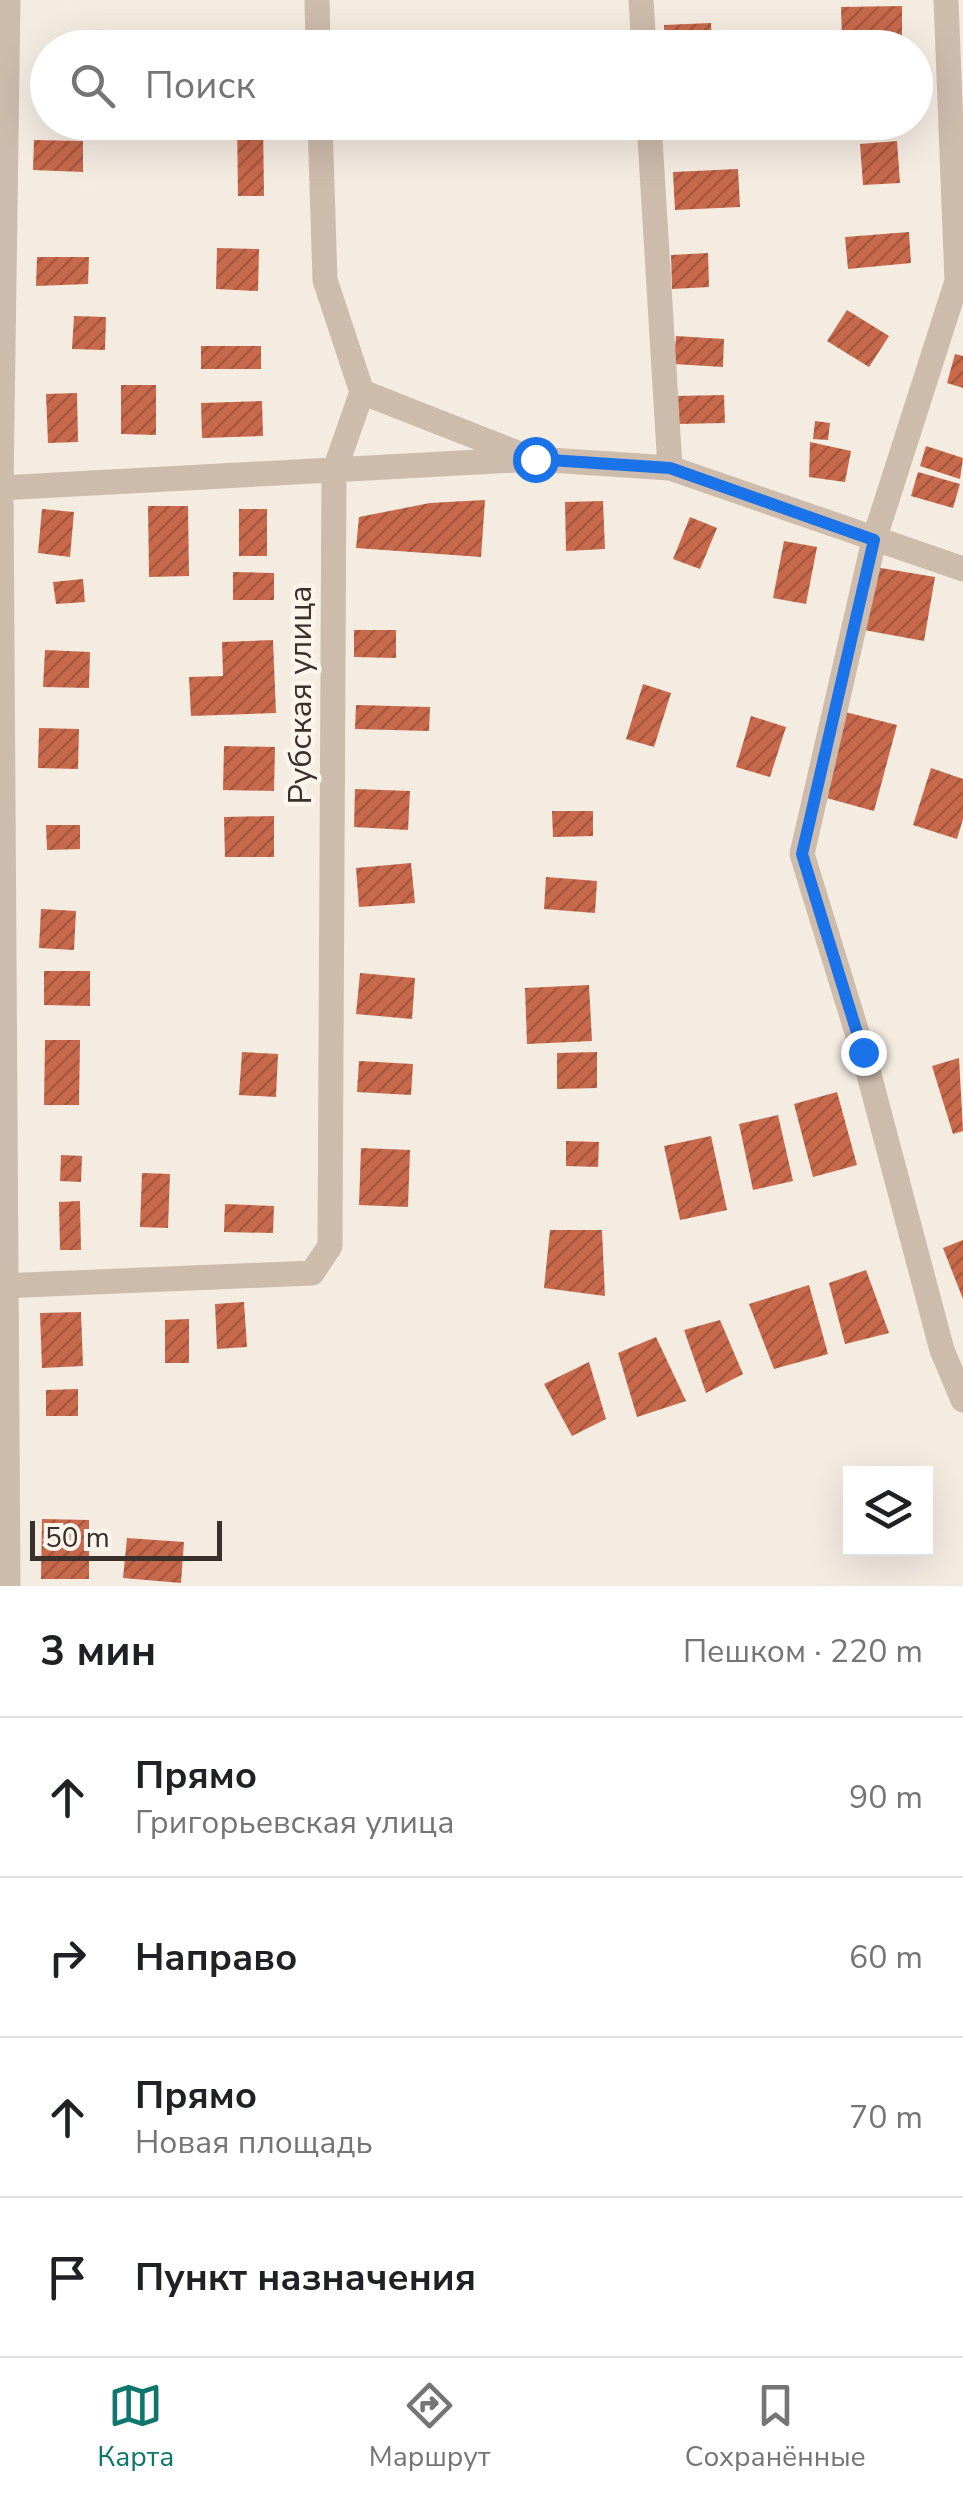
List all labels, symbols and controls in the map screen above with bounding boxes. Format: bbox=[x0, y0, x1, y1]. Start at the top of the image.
search box bbox=[30, 30, 933, 140]
icon: search bbox=[65, 58, 120, 113]
text: Поиск bbox=[145, 60, 255, 111]
route start bbox=[513, 437, 559, 483]
street label: Рубская улица bbox=[279, 585, 322, 805]
route end bbox=[841, 1030, 887, 1076]
map controls bbox=[843, 1466, 933, 1556]
button: layers bbox=[843, 1466, 933, 1556]
scale bar bbox=[30, 1516, 222, 1560]
text: 50 m bbox=[45, 1519, 110, 1557]
text: 3 мин bbox=[40, 1623, 156, 1680]
text: Пешком · 220 m bbox=[683, 1630, 923, 1673]
text: Прямо bbox=[135, 1750, 257, 1801]
icon: ahead bbox=[40, 1770, 95, 1825]
text: 90 m bbox=[849, 1776, 923, 1819]
text: Григорьевская улица bbox=[135, 1801, 454, 1844]
icon: right bbox=[40, 1930, 95, 1985]
text: Направо bbox=[135, 1932, 297, 1983]
text: 60 m bbox=[849, 1936, 923, 1979]
text: Прямо bbox=[135, 2070, 257, 2121]
icon: ahead bbox=[40, 2090, 95, 2145]
text: 70 m bbox=[849, 2096, 923, 2139]
text: Новая площадь bbox=[135, 2121, 373, 2164]
icon: arrive bbox=[40, 2250, 95, 2305]
text: Пункт назначения bbox=[135, 2252, 476, 2303]
tab: Карта bbox=[97, 2378, 174, 2476]
tab: Маршрут bbox=[369, 2378, 490, 2476]
tab: Сохранённые bbox=[685, 2378, 866, 2476]

